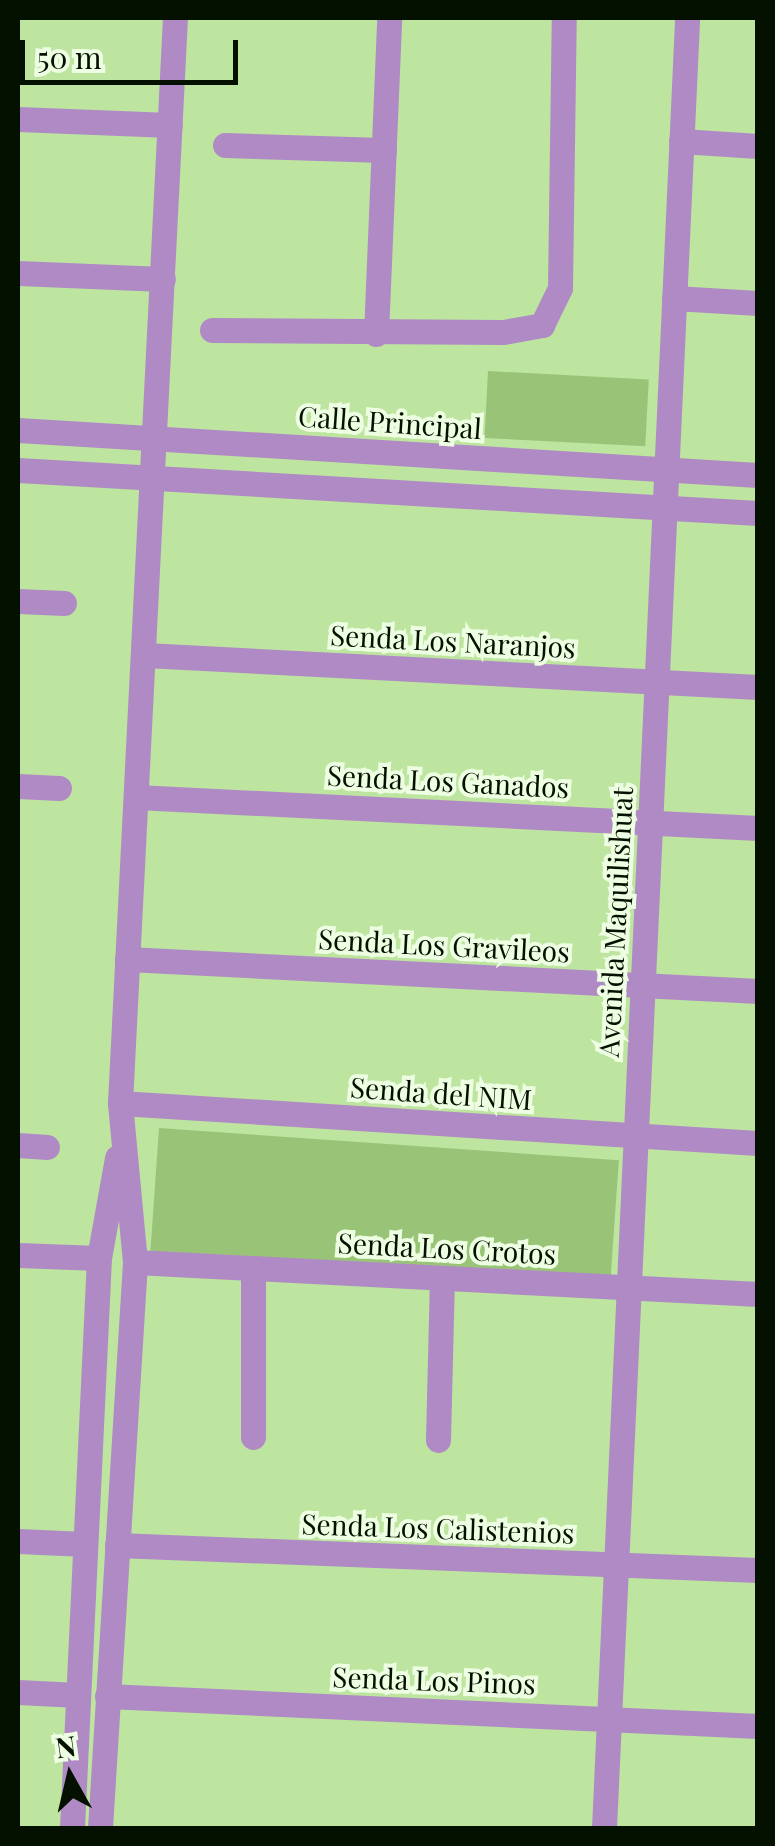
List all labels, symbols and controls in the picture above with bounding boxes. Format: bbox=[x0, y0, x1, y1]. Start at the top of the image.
scale bar bbox=[25, 20, 242, 82]
text: 50 m bbox=[37, 37, 102, 77]
street label: Calle Principal bbox=[297, 399, 483, 445]
street label: Senda Los Naranjos bbox=[329, 618, 577, 664]
street label: Senda Los Ganados bbox=[326, 758, 570, 804]
street label: Avenida Maquilishuat bbox=[591, 786, 639, 1058]
street label: Senda Los Gravileos bbox=[317, 922, 571, 968]
street label: Senda del NIM bbox=[349, 1070, 533, 1116]
street label: Senda Los Crotos bbox=[337, 1225, 557, 1271]
street label: Senda Los Calistenios bbox=[301, 1506, 575, 1550]
street label: Senda Los Pinos bbox=[332, 1660, 536, 1700]
north arrow bbox=[20, 1726, 120, 1826]
text: N bbox=[53, 1726, 78, 1766]

